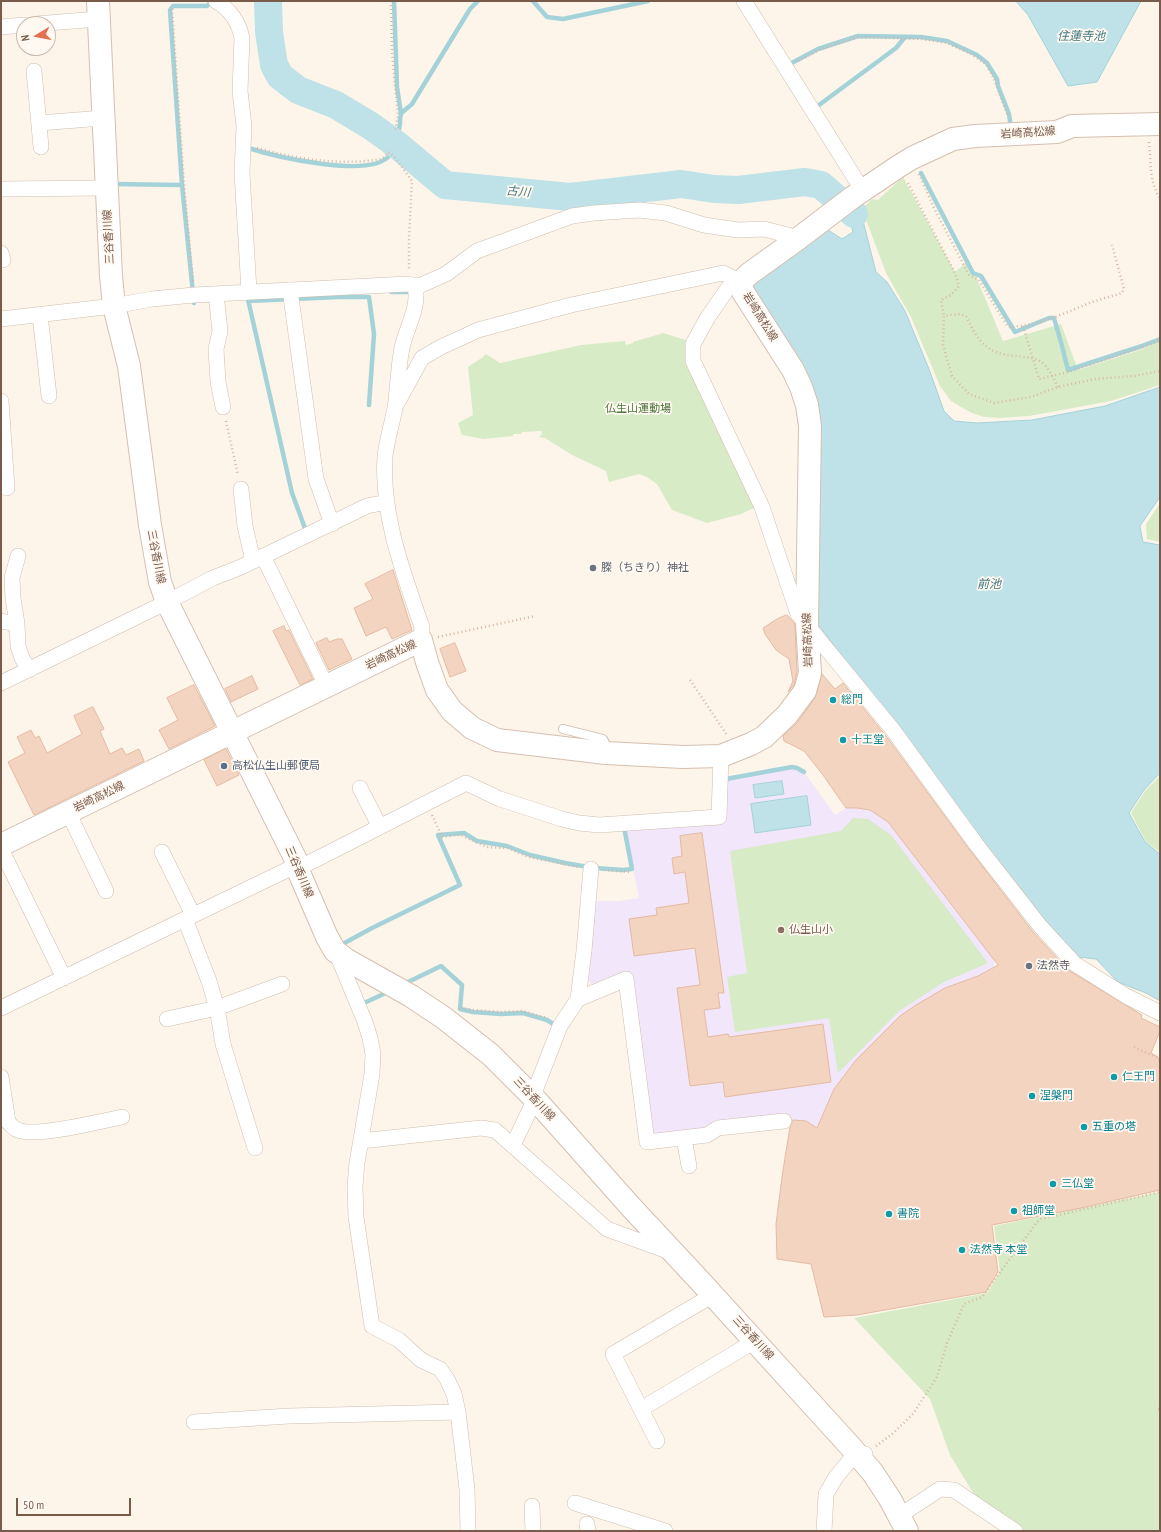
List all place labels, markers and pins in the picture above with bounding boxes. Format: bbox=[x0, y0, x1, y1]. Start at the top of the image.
place label: 榺（ちきり）神社 bbox=[601, 561, 689, 575]
marker: 榺（ちきり）神社 bbox=[588, 563, 598, 573]
place label: 総門 bbox=[841, 693, 863, 707]
marker: 総門 bbox=[828, 695, 838, 705]
place label: 十王堂 bbox=[851, 733, 884, 747]
marker: 十王堂 bbox=[838, 735, 848, 745]
place label: 高松仏生山郵便局 bbox=[232, 759, 320, 773]
marker: 高松仏生山郵便局 bbox=[219, 761, 229, 771]
place label: 仏生山小 bbox=[789, 923, 833, 937]
marker: 仏生山小 bbox=[776, 925, 786, 935]
place label: 法然寺 bbox=[1037, 959, 1070, 973]
marker: 法然寺 bbox=[1024, 961, 1034, 971]
place label: 仁王門 bbox=[1122, 1070, 1155, 1084]
marker: 仁王門 bbox=[1109, 1072, 1119, 1082]
place label: 涅槃門 bbox=[1040, 1089, 1073, 1103]
marker: 涅槃門 bbox=[1027, 1091, 1037, 1101]
place label: 五重の塔 bbox=[1092, 1120, 1136, 1134]
marker: 五重の塔 bbox=[1079, 1122, 1089, 1132]
place label: 三仏堂 bbox=[1061, 1177, 1094, 1191]
marker: 三仏堂 bbox=[1048, 1179, 1058, 1189]
place label: 祖師堂 bbox=[1022, 1204, 1055, 1218]
marker: 祖師堂 bbox=[1009, 1206, 1019, 1216]
place label: 書院 bbox=[897, 1207, 919, 1221]
marker: 書院 bbox=[884, 1209, 894, 1219]
place label: 法然寺 本堂 bbox=[970, 1243, 1027, 1257]
marker: 法然寺 本堂 bbox=[957, 1245, 967, 1255]

